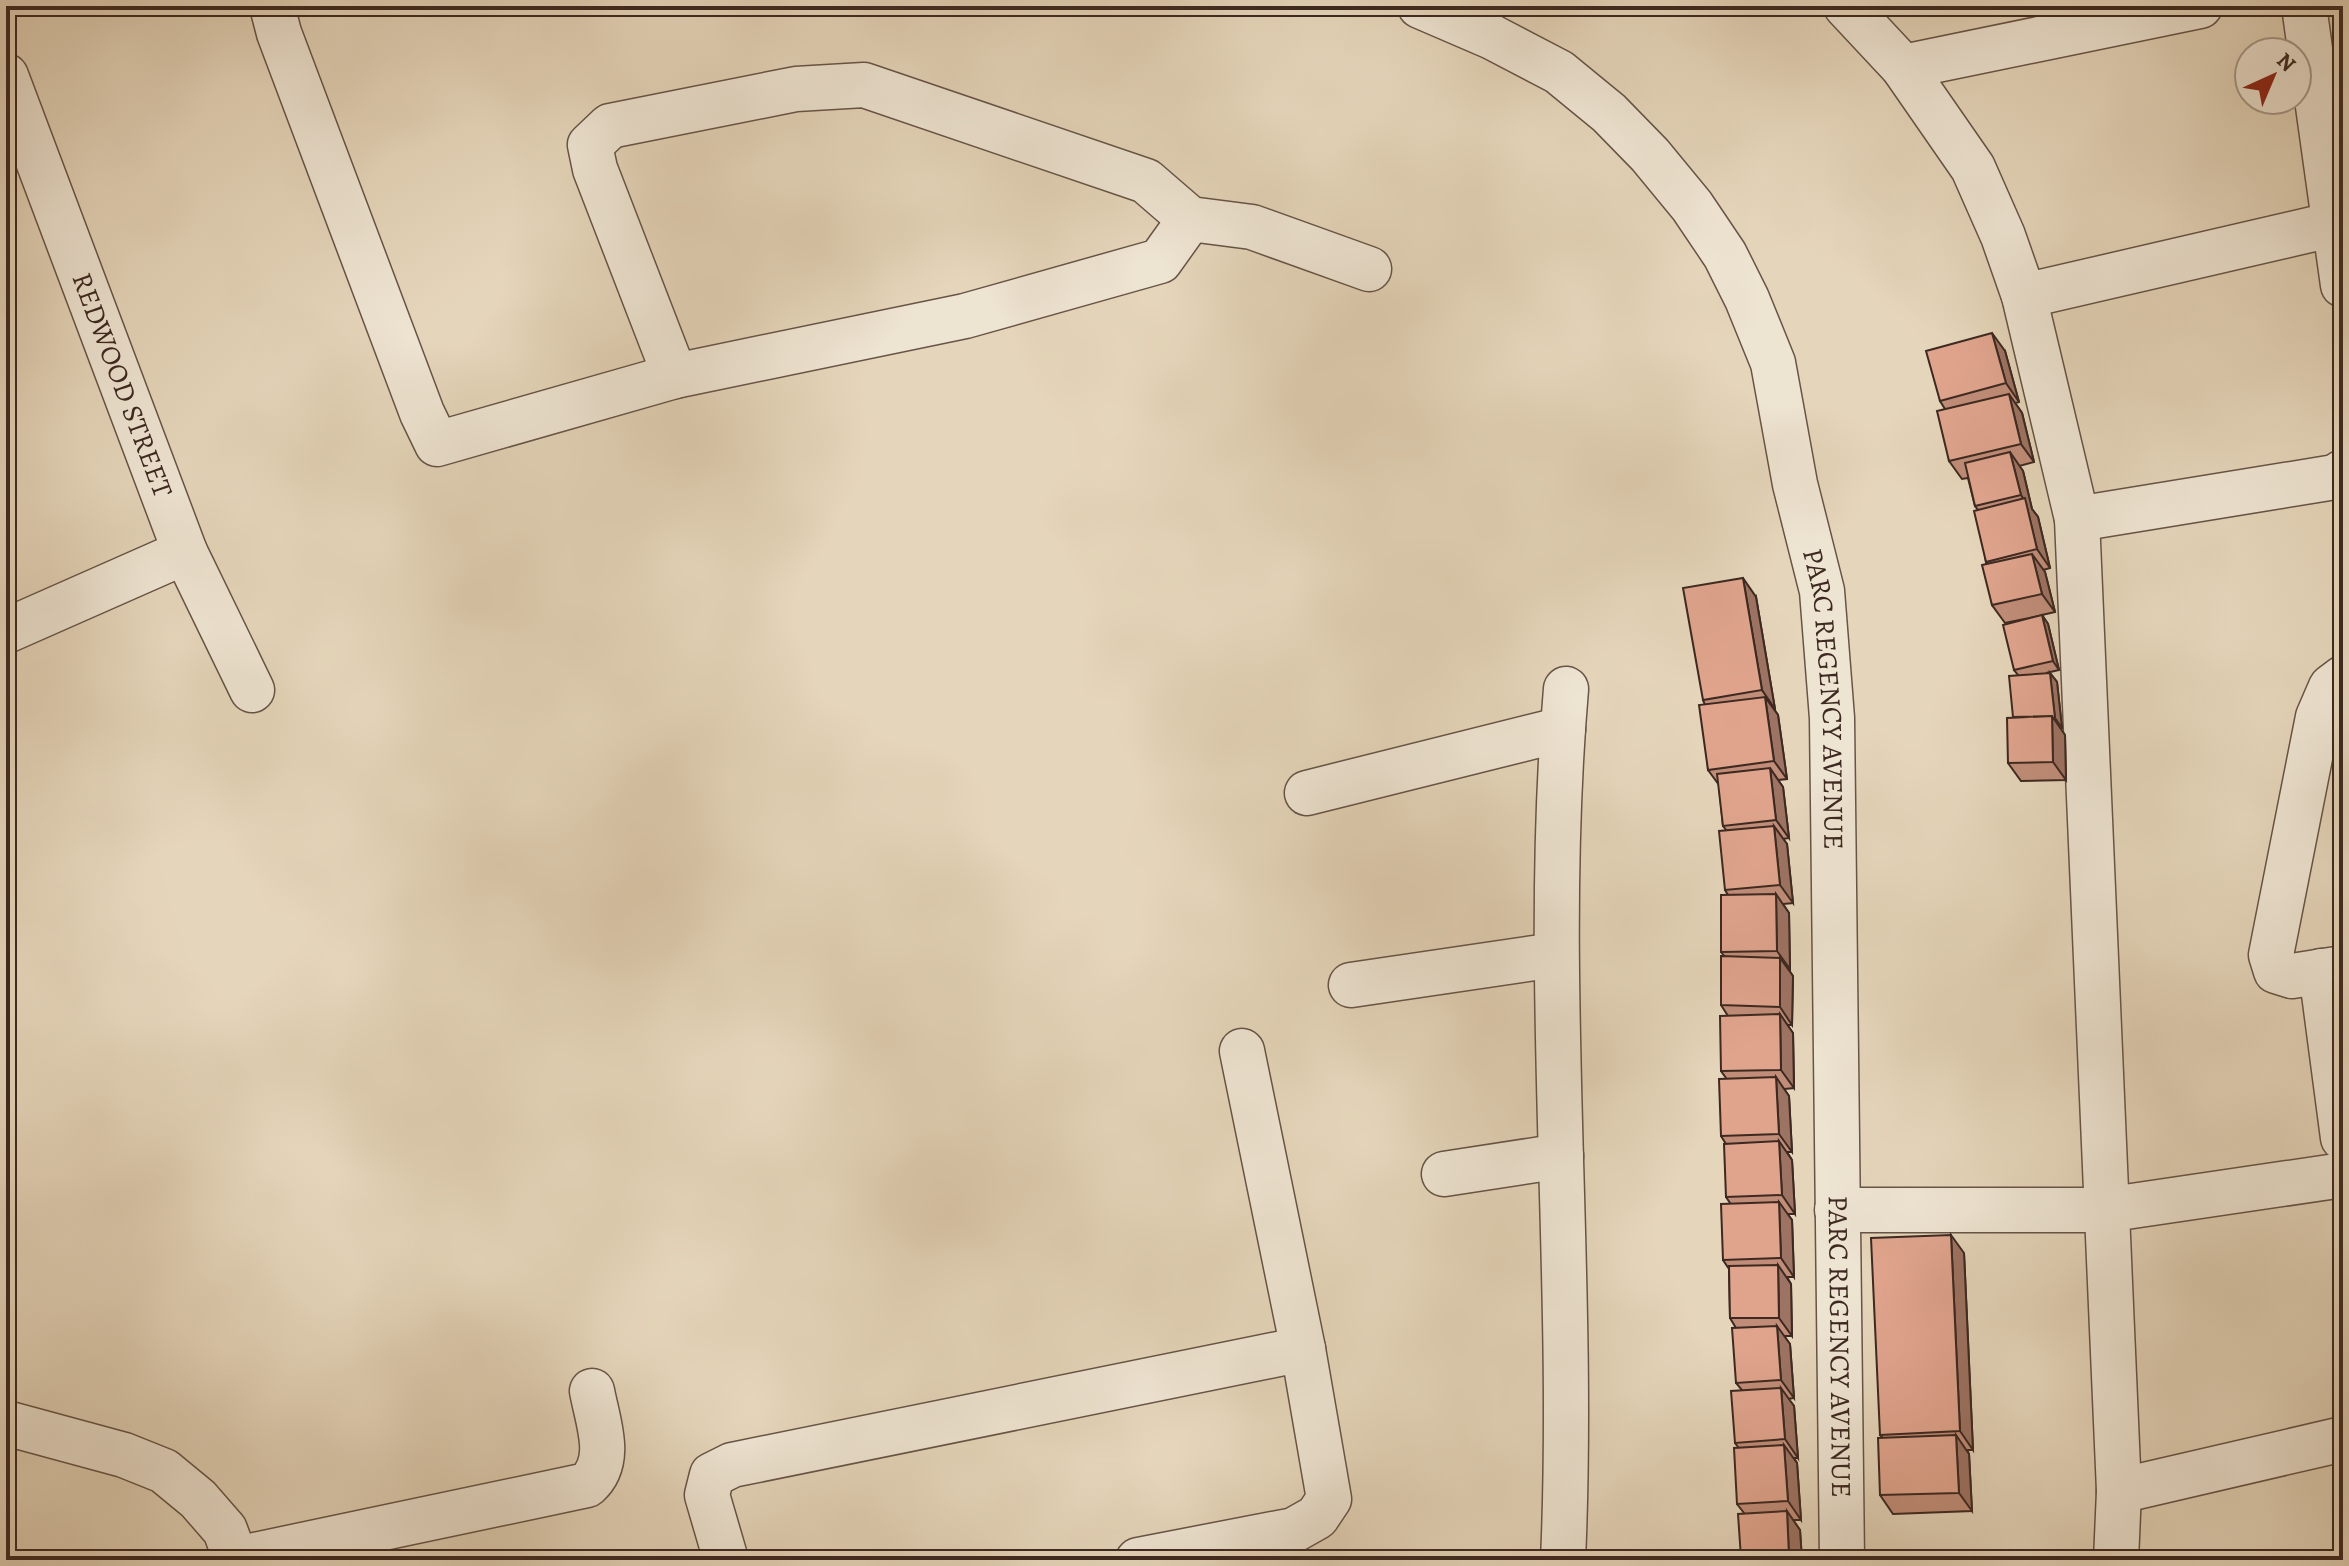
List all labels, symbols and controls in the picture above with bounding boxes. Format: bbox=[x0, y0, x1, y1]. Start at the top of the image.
north arrow bbox=[2233, 36, 2313, 116]
text: N bbox=[2270, 46, 2302, 79]
street label: REDWOOD STREET bbox=[63, 267, 182, 503]
street label: PARC REGENCY AVENUE bbox=[1793, 544, 1853, 850]
street label: PARC REGENCY AVENUE bbox=[1819, 1195, 1860, 1498]

